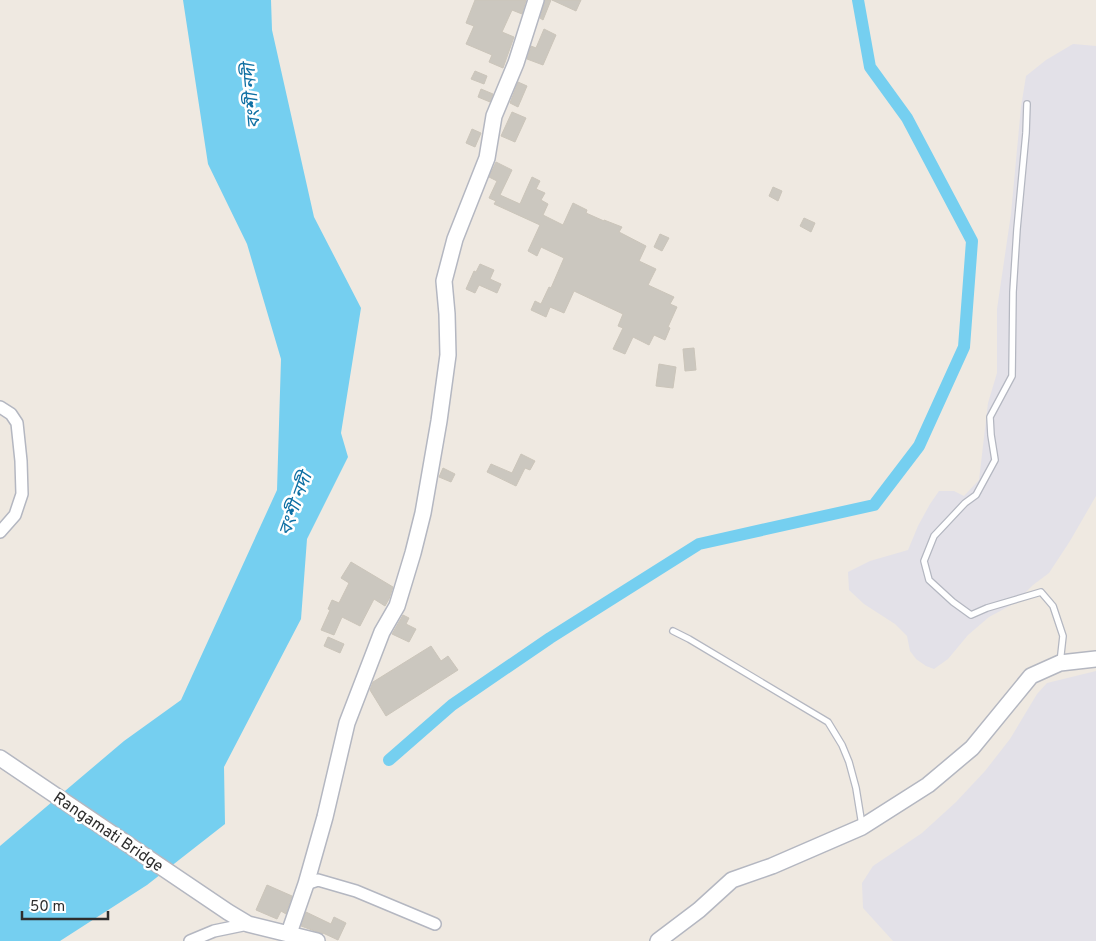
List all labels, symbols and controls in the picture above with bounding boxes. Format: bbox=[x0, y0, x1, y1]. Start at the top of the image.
water label: বংশী নদী bbox=[237, 59, 267, 130]
water label: বংশী নদী bbox=[273, 467, 319, 539]
street label: Rangamati Bridge bbox=[49, 788, 167, 877]
scale bar bbox=[22, 888, 109, 920]
text: 50 m bbox=[30, 898, 65, 917]

